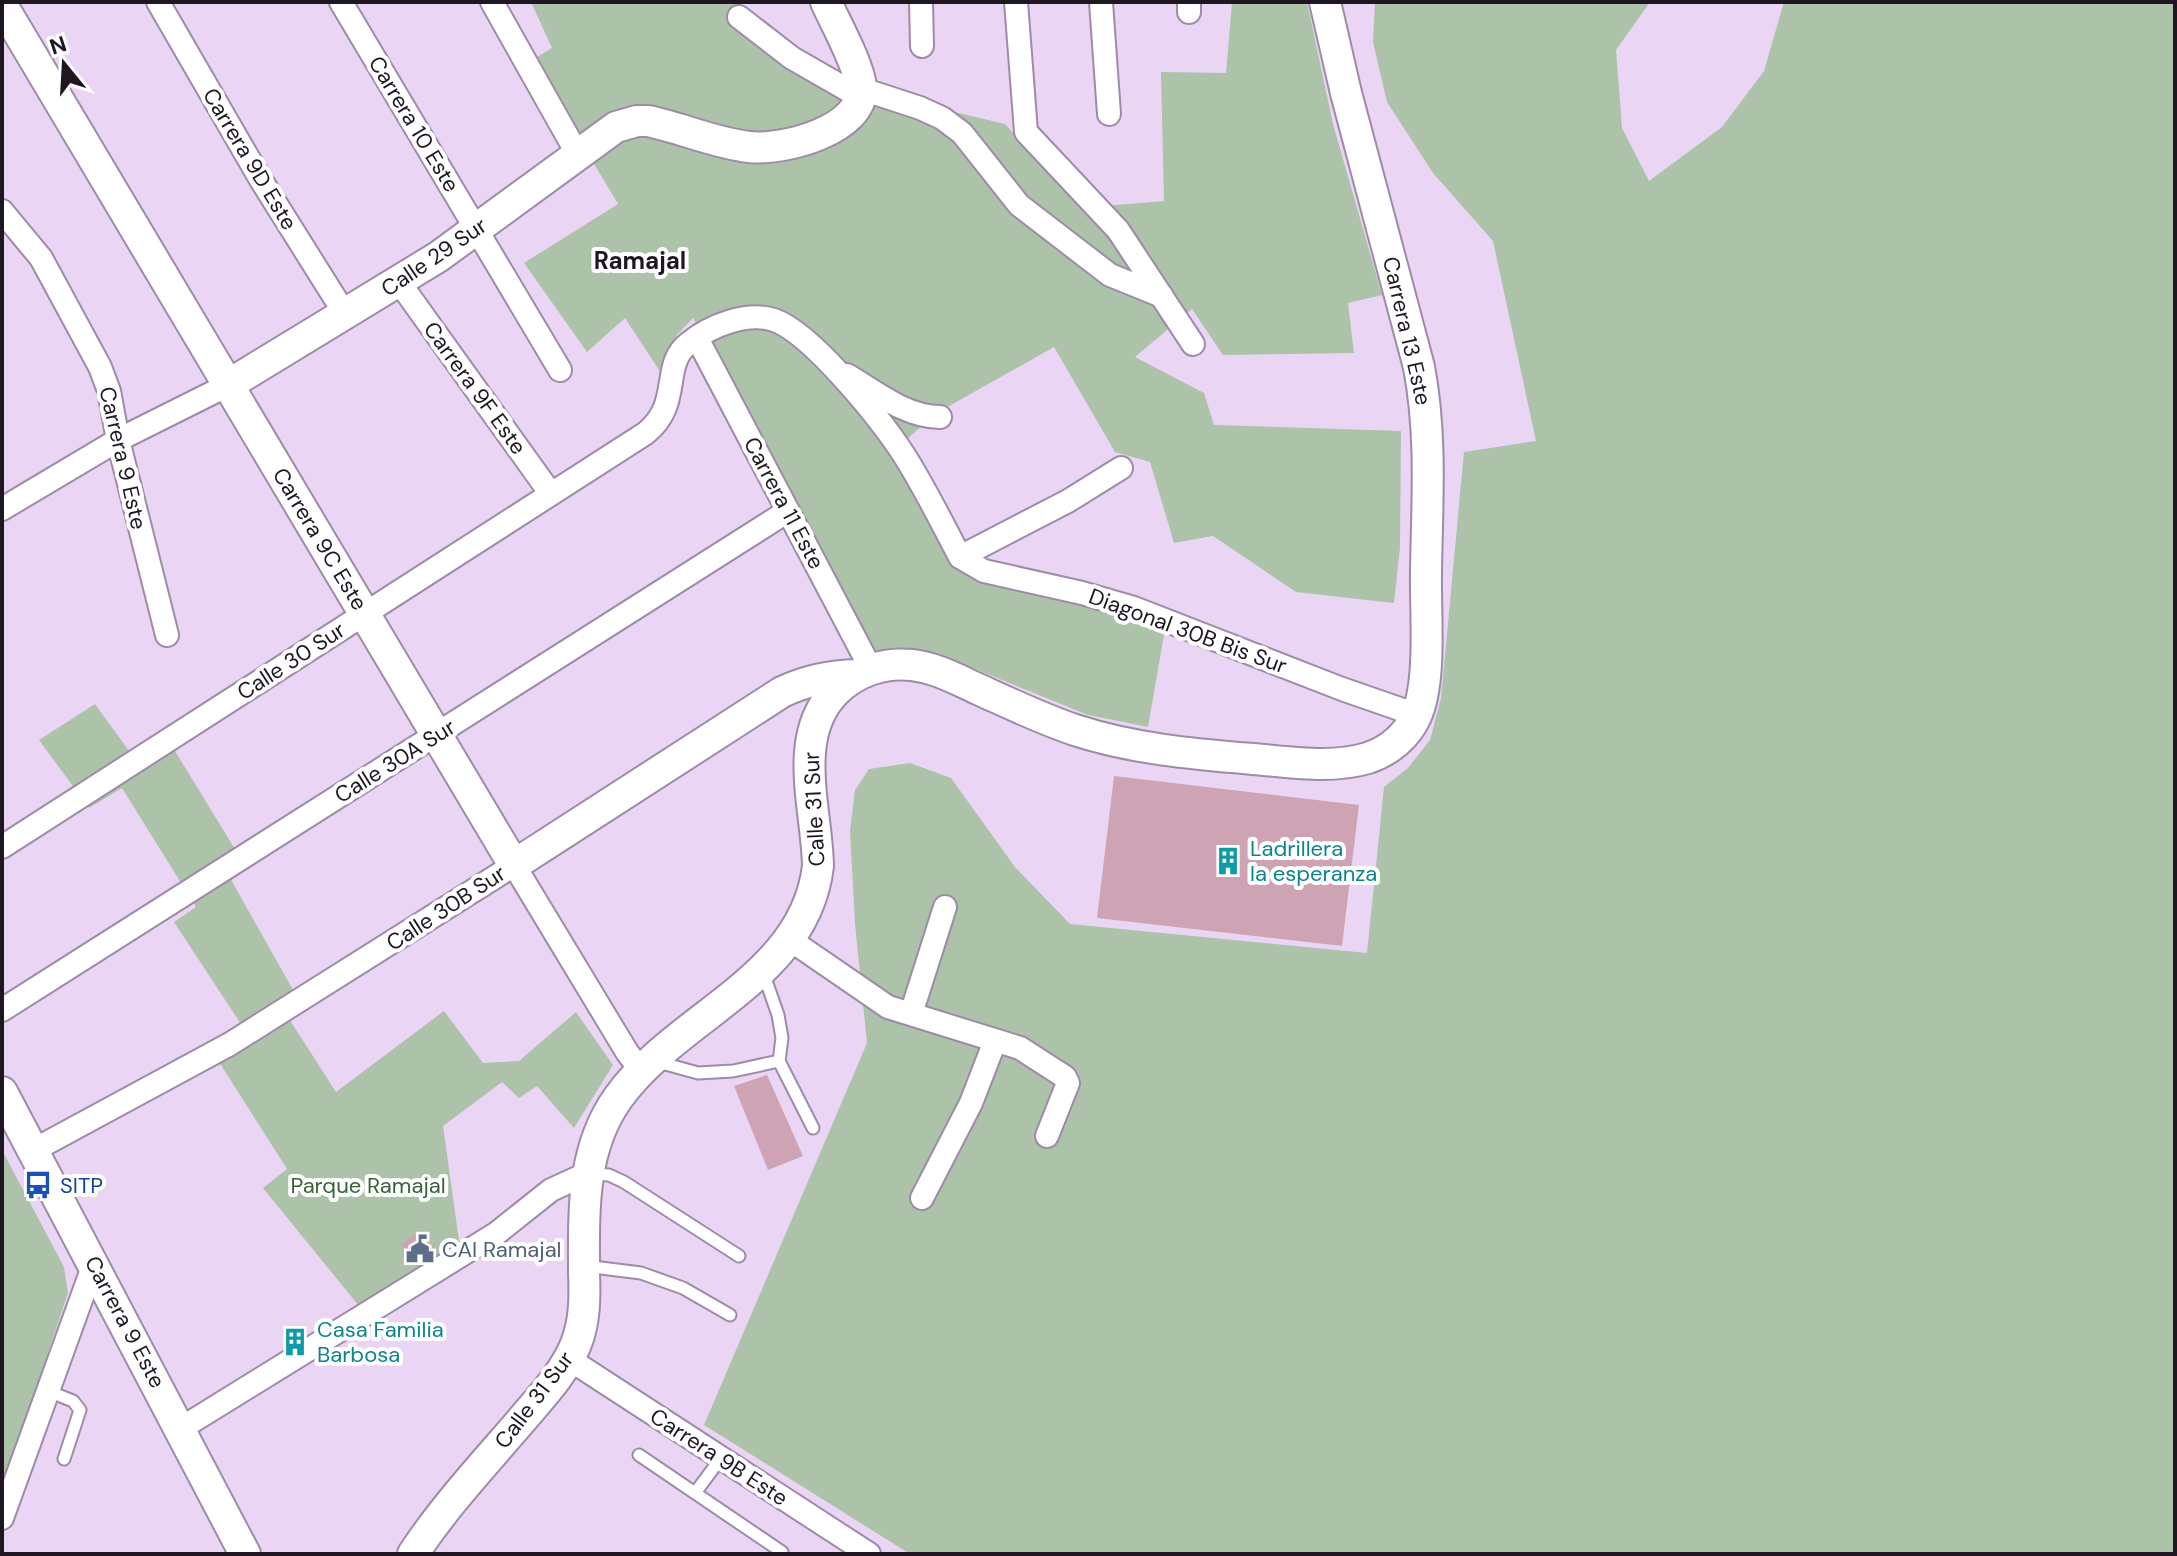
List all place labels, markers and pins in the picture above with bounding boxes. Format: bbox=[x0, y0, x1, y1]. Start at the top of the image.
place label: Ladrillera la esperanza bbox=[1250, 834, 1377, 888]
building icon: Ladrillera la esperanza bbox=[1213, 846, 1243, 876]
bus stop icon: SITP bbox=[23, 1170, 53, 1200]
place label: SITP bbox=[60, 1171, 103, 1200]
public building icon: CAI Ramajal bbox=[405, 1234, 435, 1264]
place label: CAI Ramajal bbox=[442, 1235, 562, 1264]
place label: Casa Familia Barbosa bbox=[317, 1315, 444, 1369]
building icon: Casa Familia Barbosa bbox=[280, 1327, 310, 1357]

